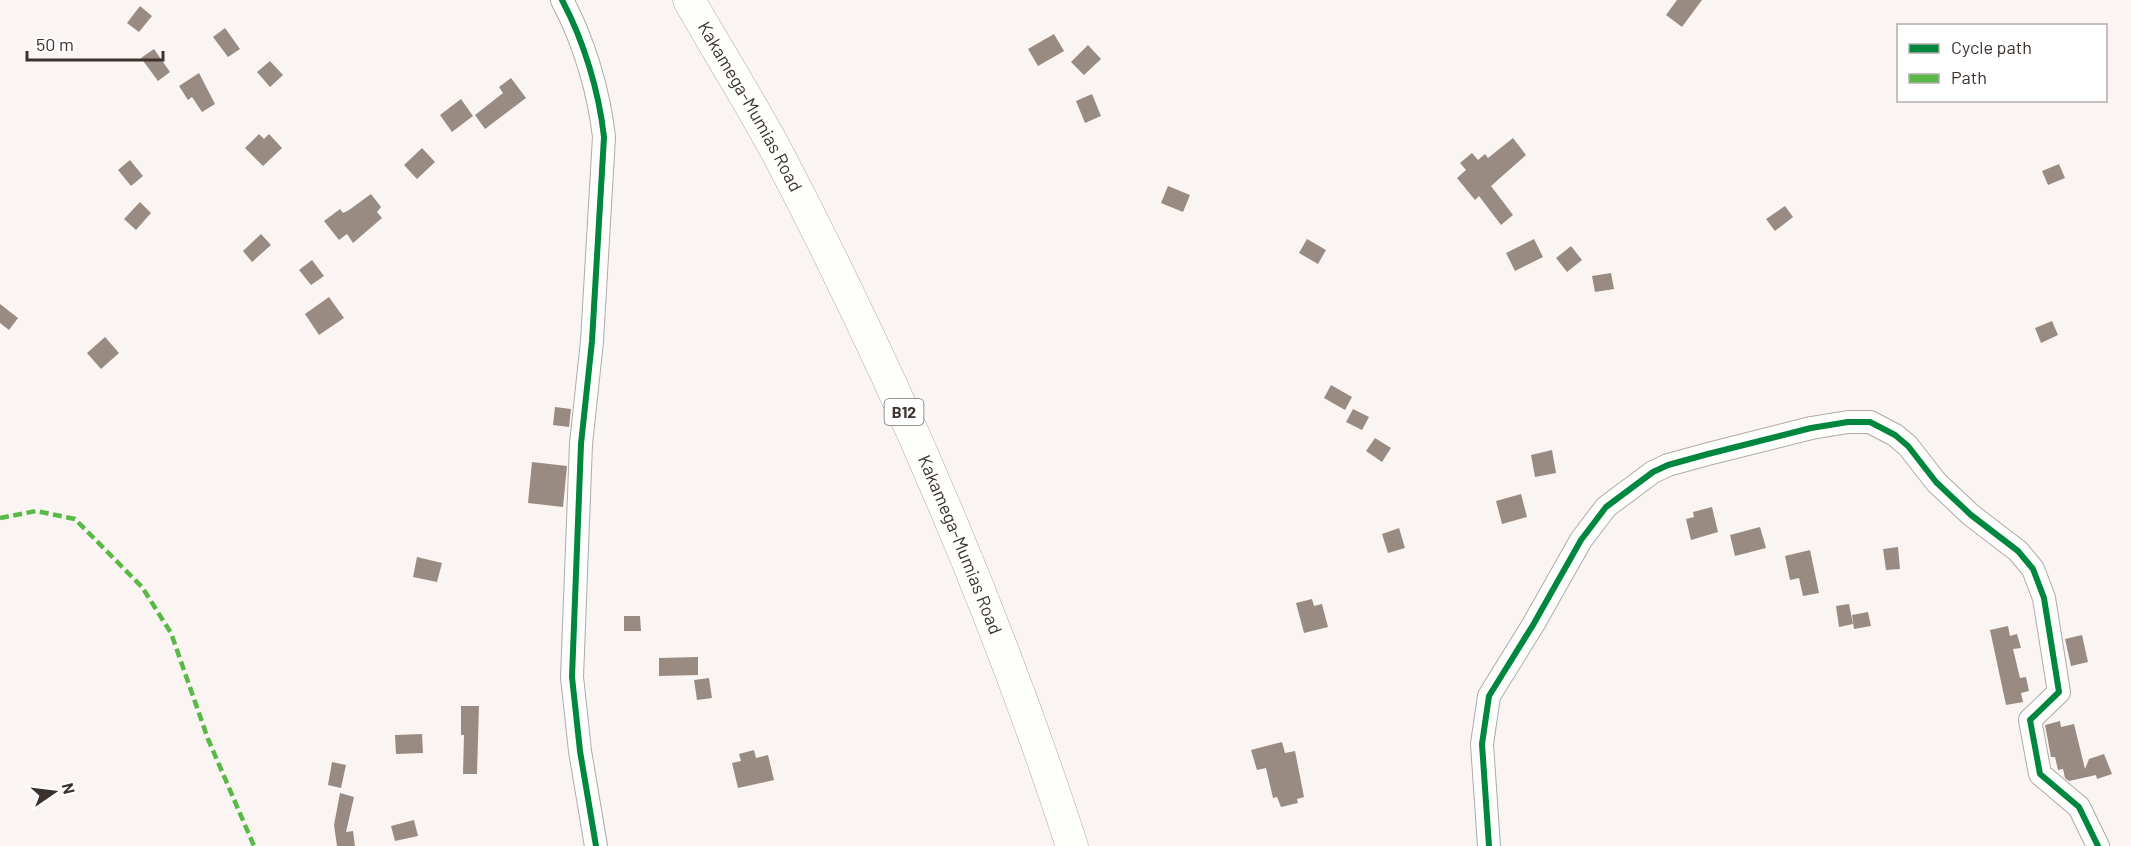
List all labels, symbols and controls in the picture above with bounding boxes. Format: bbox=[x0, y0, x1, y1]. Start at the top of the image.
street label: Kakamega-Mumias Road bbox=[694, 17, 808, 195]
scale bar bbox=[27, 24, 164, 62]
legend bbox=[1897, 24, 2107, 102]
text: 50 m bbox=[36, 33, 74, 55]
text: Cycle path bbox=[1951, 36, 2032, 58]
text: Path bbox=[1951, 66, 1987, 88]
road number: B12 bbox=[884, 399, 924, 425]
street label: Kakamega-Mumias Road bbox=[914, 451, 1007, 637]
north arrow bbox=[24, 762, 84, 822]
text: N bbox=[59, 781, 80, 796]

